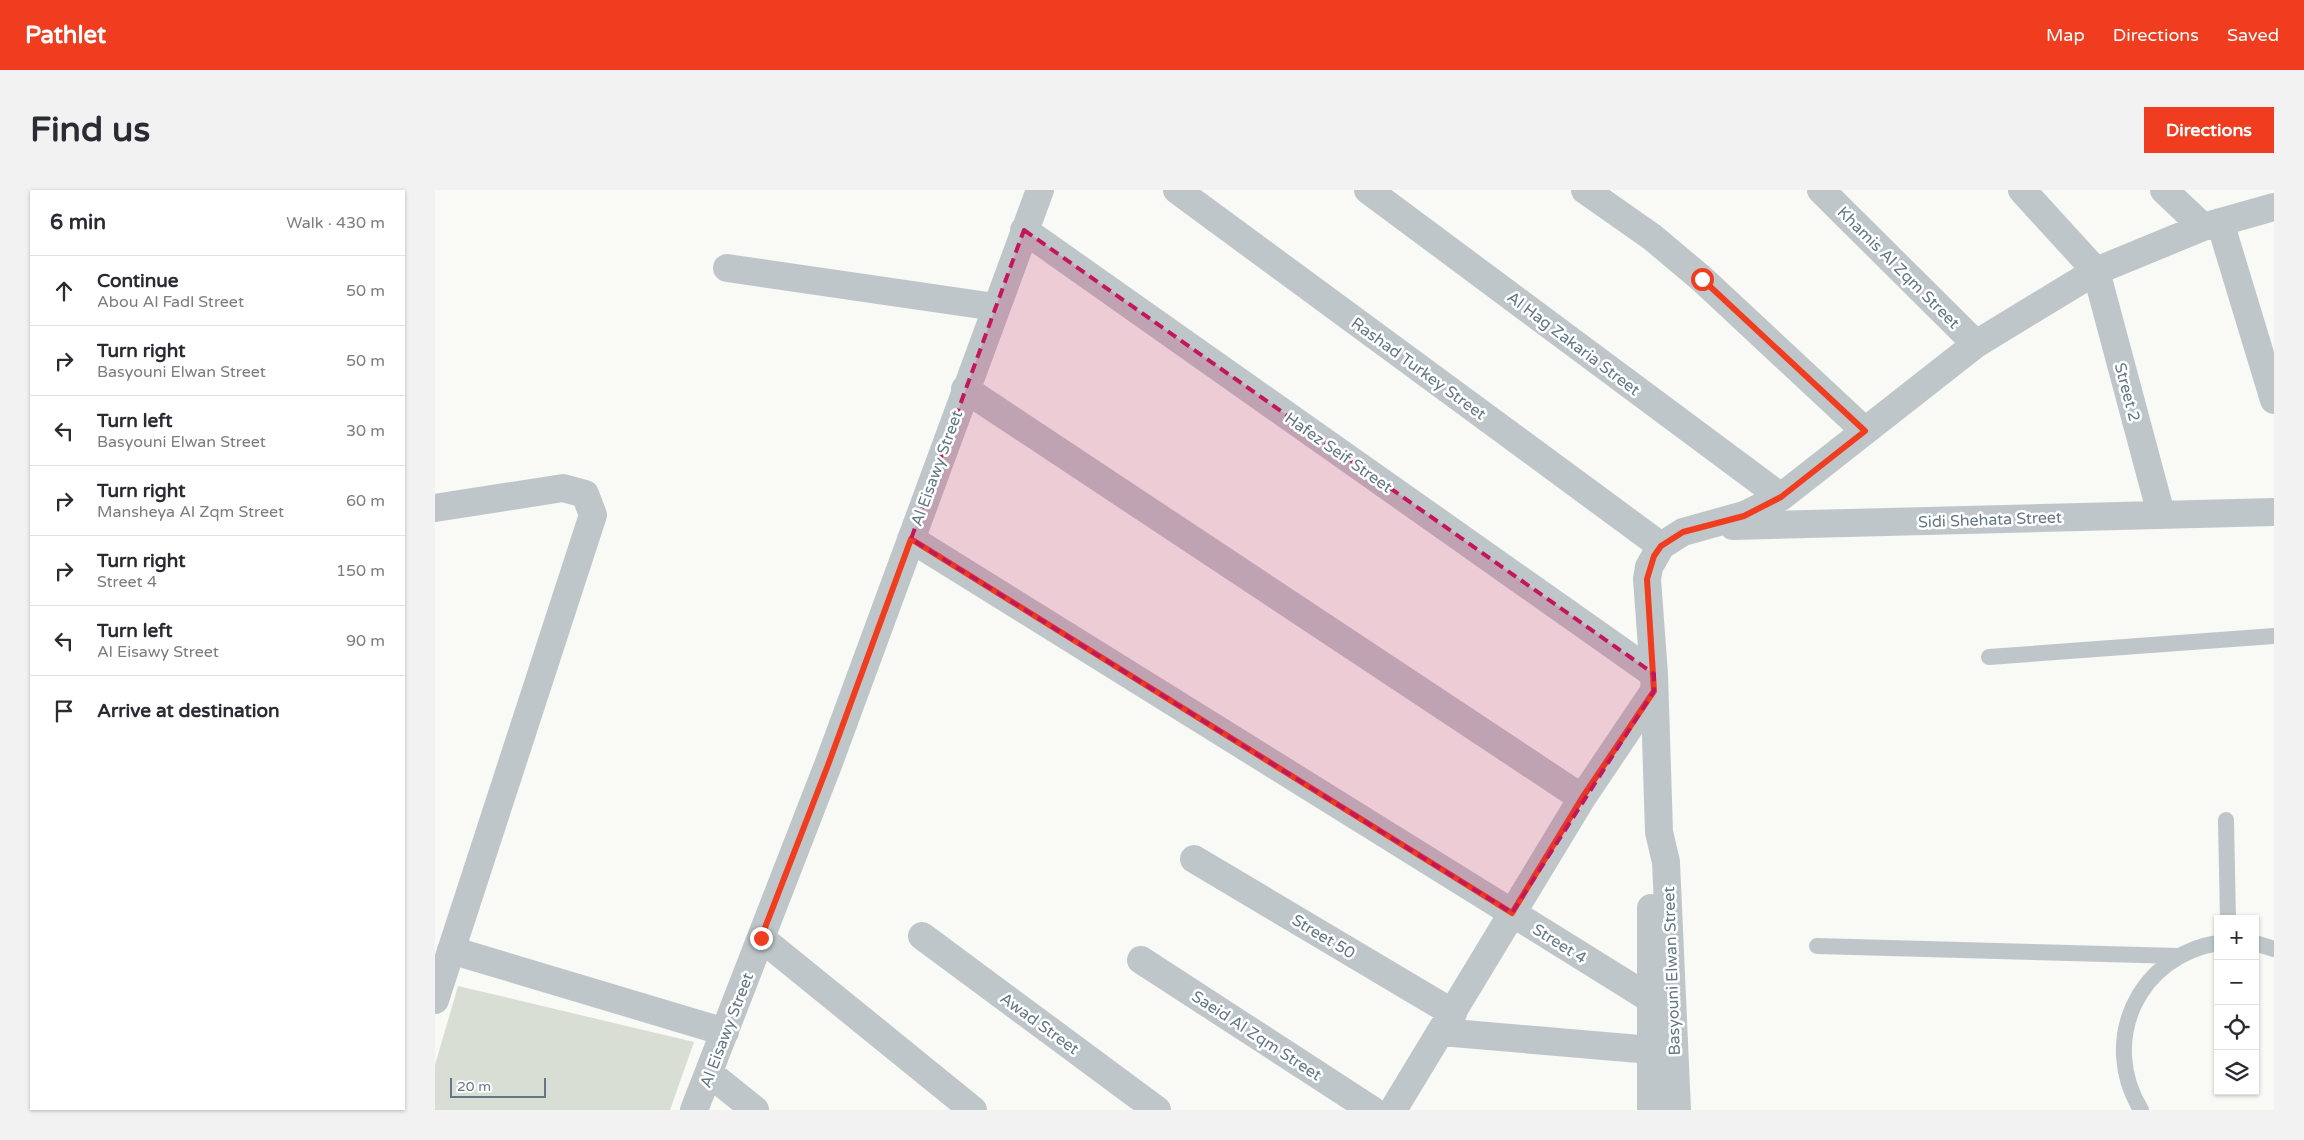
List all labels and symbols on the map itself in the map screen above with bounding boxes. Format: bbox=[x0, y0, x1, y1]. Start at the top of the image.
street label: Khamis Al Zqm Street bbox=[1833, 202, 1964, 333]
route start bbox=[1691, 268, 1714, 291]
street label: Al Hag Zakaria Street bbox=[1503, 287, 1644, 400]
street label: Rashad Turkey Street bbox=[1347, 313, 1490, 424]
street label: Street 2 bbox=[2110, 361, 2144, 424]
street label: Al Eisawy Street bbox=[907, 408, 967, 529]
street label: Hafez Seif Street bbox=[1281, 408, 1396, 497]
street label: Sidi Shehata Street bbox=[1918, 507, 2062, 533]
street label: Basyouni Elwan Street bbox=[1659, 886, 1685, 1056]
street label: Street 50 bbox=[1288, 910, 1359, 963]
street label: Street 4 bbox=[1529, 919, 1590, 968]
route end bbox=[750, 927, 773, 950]
street label: Al Eisawy Street bbox=[696, 970, 758, 1091]
street label: Saeid Al Zqm Street bbox=[1188, 986, 1325, 1085]
street label: Awad Street bbox=[996, 988, 1083, 1059]
scale bar bbox=[450, 1075, 546, 1098]

